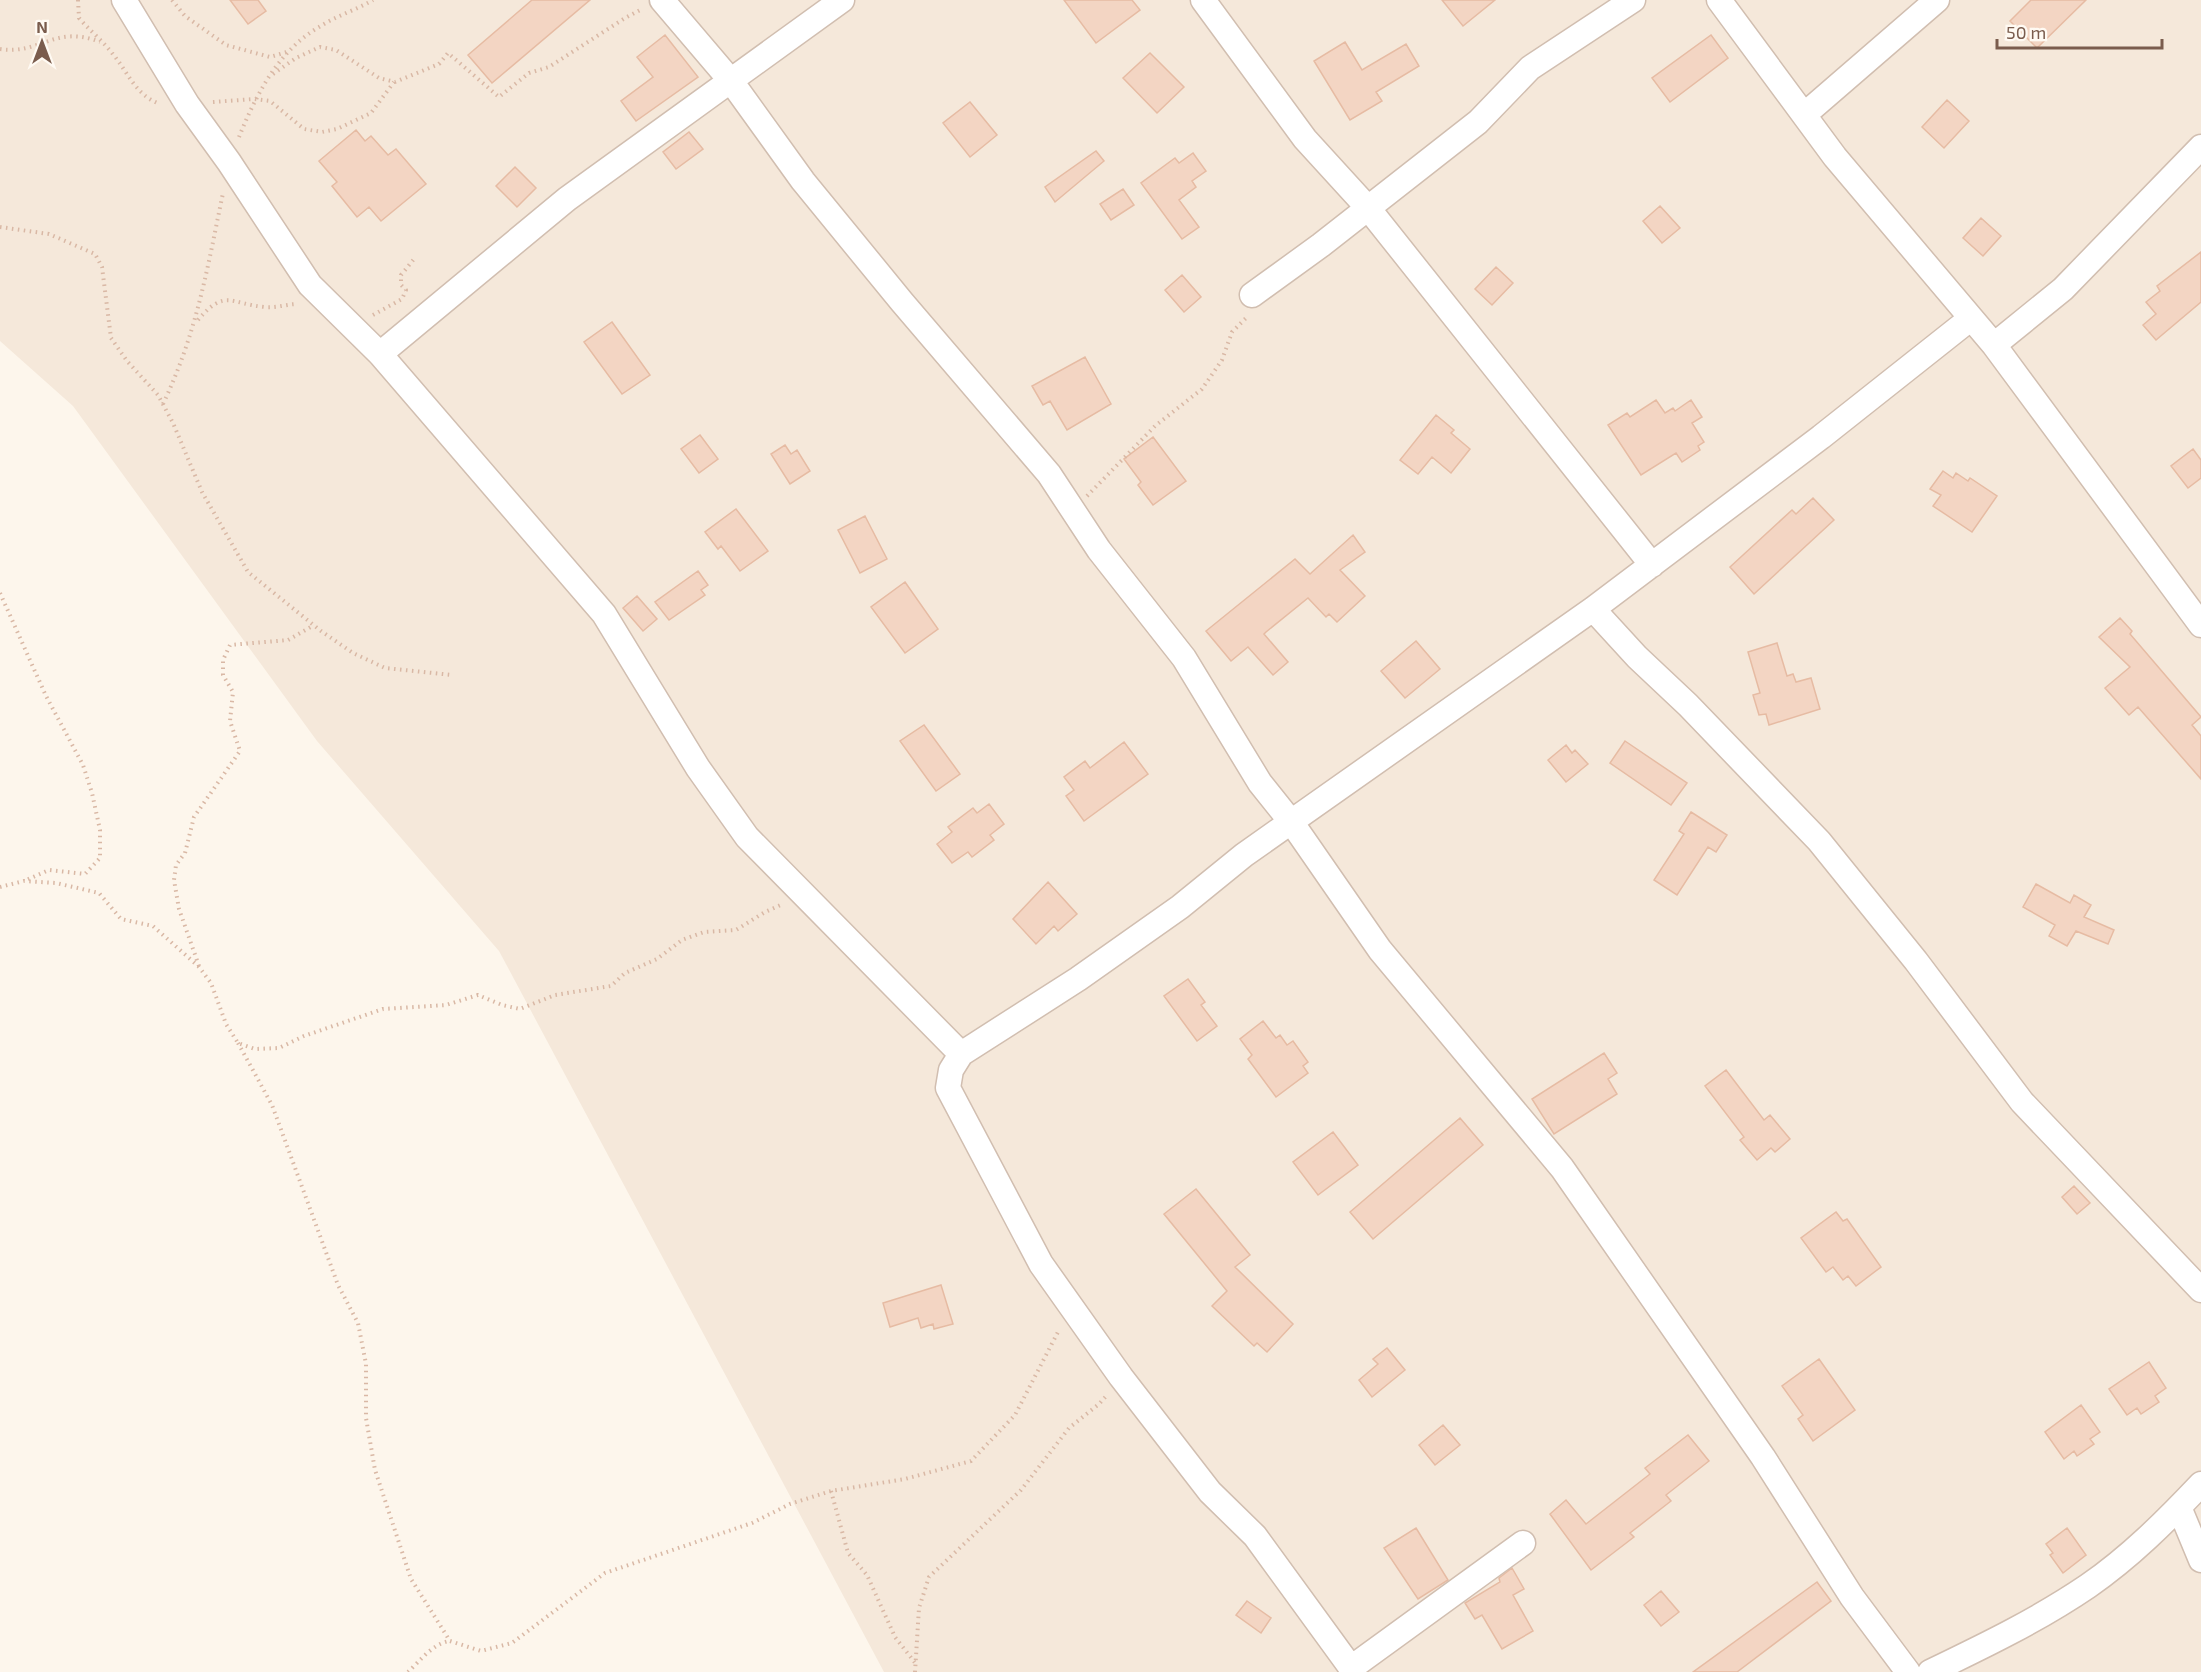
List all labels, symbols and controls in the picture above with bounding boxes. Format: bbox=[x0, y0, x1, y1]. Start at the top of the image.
north arrow bbox=[12, 12, 72, 72]
scale bar bbox=[1997, 12, 2162, 50]
text: N bbox=[36, 17, 48, 36]
text: 50 m bbox=[2006, 21, 2046, 43]

